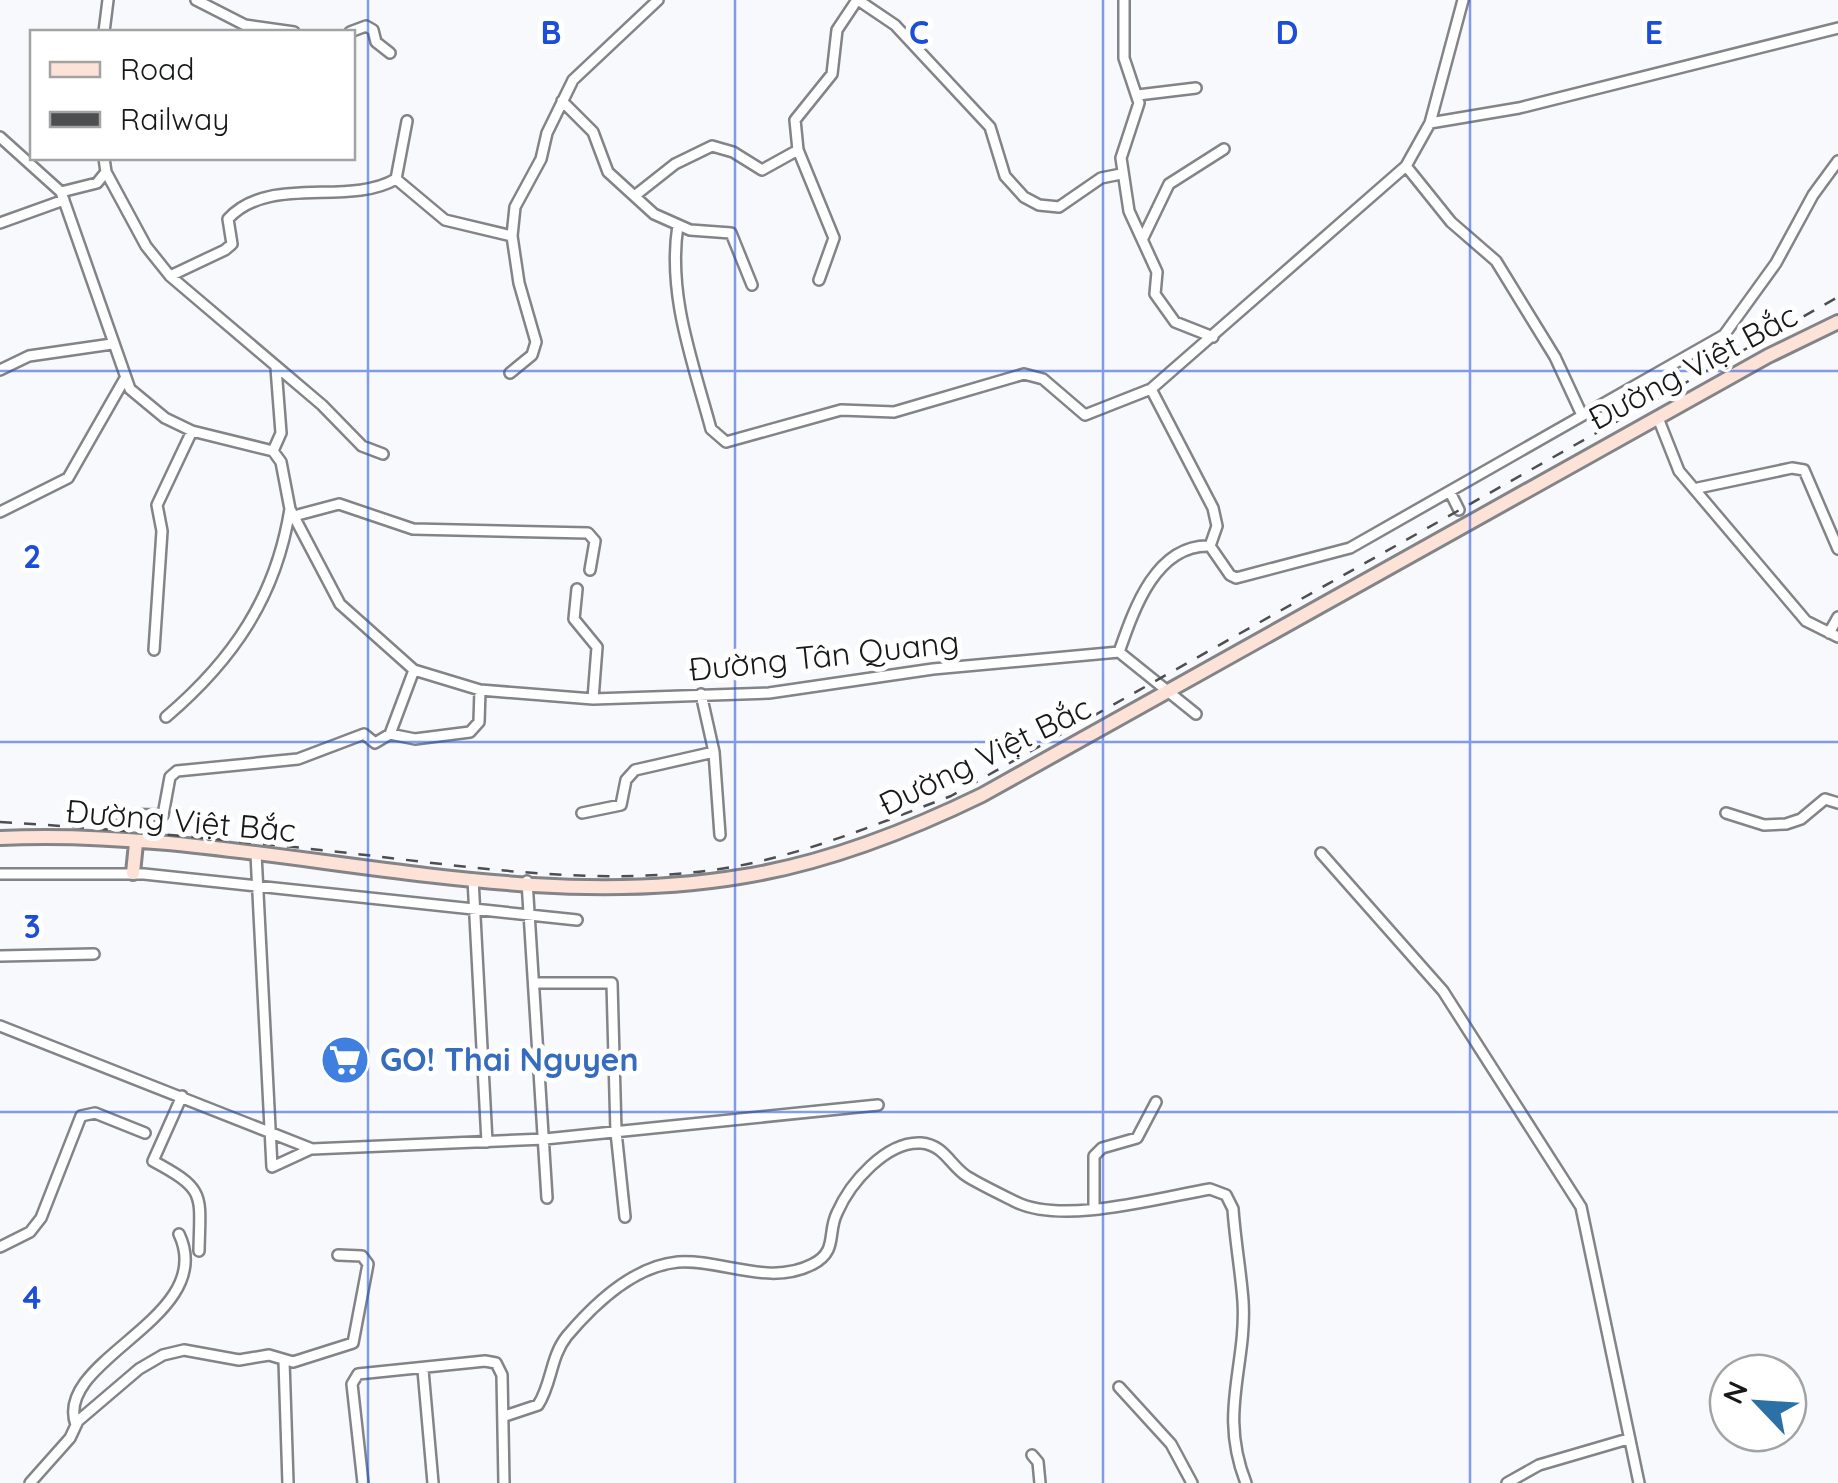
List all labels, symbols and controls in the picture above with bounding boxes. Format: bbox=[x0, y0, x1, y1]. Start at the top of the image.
text: B bbox=[541, 12, 561, 52]
text: C bbox=[909, 12, 929, 52]
text: D bbox=[1276, 12, 1298, 52]
text: E bbox=[1645, 12, 1663, 52]
legend bbox=[30, 30, 355, 160]
text: Road bbox=[120, 50, 194, 88]
text: Railway bbox=[120, 100, 229, 138]
street label: Đường Việt Bắc bbox=[1581, 294, 1804, 438]
text: 2 bbox=[23, 536, 41, 576]
street label: Đường Tân Quang bbox=[687, 621, 961, 689]
street label: Đường Việt Bắc bbox=[872, 687, 1097, 824]
street label: Đường Việt Bắc bbox=[65, 790, 298, 850]
text: 3 bbox=[23, 906, 41, 946]
supermarket icon: GO! Thai Nguyen bbox=[319, 1034, 371, 1086]
place label: GO! Thai Nguyen bbox=[380, 1039, 639, 1079]
text: 4 bbox=[23, 1277, 42, 1317]
north arrow bbox=[1708, 1353, 1808, 1453]
text: N bbox=[1715, 1375, 1755, 1409]

